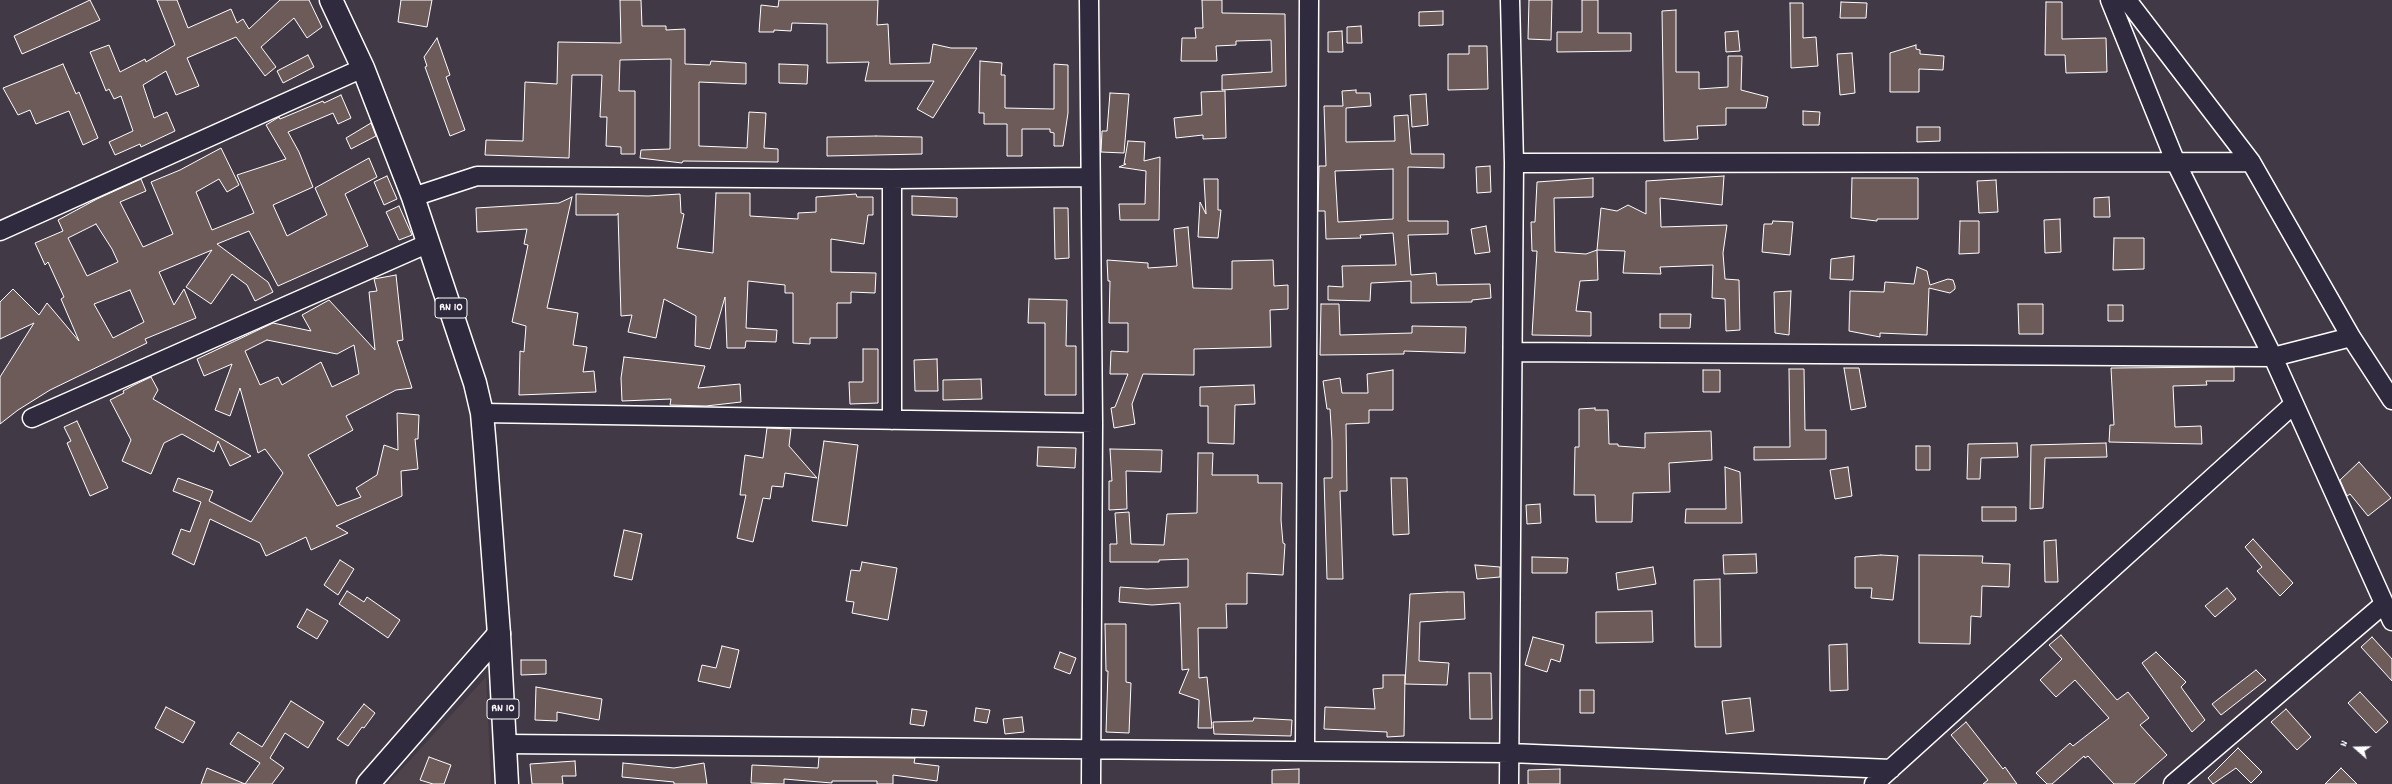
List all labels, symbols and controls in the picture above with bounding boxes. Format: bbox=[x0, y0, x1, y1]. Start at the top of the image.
road number: RN 10 bbox=[435, 298, 467, 318]
road number: RN 10 bbox=[487, 699, 519, 719]
north arrow bbox=[2336, 728, 2376, 768]
text: N bbox=[2336, 739, 2353, 749]

